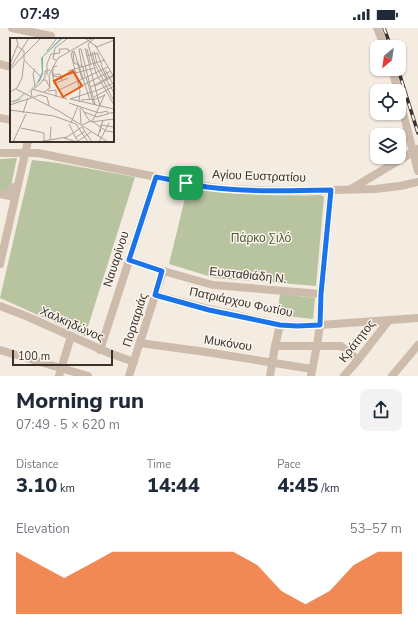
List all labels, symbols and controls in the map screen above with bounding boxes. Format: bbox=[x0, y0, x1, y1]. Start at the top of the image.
text: 07:49 bbox=[20, 4, 60, 24]
inset map bbox=[10, 38, 114, 142]
north arrow bbox=[370, 40, 406, 76]
map controls bbox=[370, 40, 406, 164]
button: locate bbox=[370, 84, 406, 120]
button: layers bbox=[370, 128, 406, 164]
pin bbox=[169, 166, 203, 200]
street label: Αγίου Ευστρατίου bbox=[212, 166, 306, 186]
icon: arrive bbox=[175, 172, 197, 194]
street label: Ναυαρίνου bbox=[99, 229, 133, 289]
park label: Πάρκο Σιλό bbox=[231, 230, 292, 246]
street label: Ευσταθιάδη Ν. bbox=[209, 263, 287, 287]
street label: Πατριάρχου Φωτίου bbox=[188, 283, 294, 321]
street label: Πορταριάς bbox=[119, 291, 151, 349]
street label: Χαλκηδώνος bbox=[38, 303, 107, 345]
street label: Κράτητος bbox=[335, 316, 379, 366]
street label: Μυκόνου bbox=[203, 331, 253, 355]
scale bar bbox=[12, 348, 113, 367]
text: 100 m bbox=[18, 349, 50, 364]
text: Morning run bbox=[16, 386, 144, 416]
button: share bbox=[360, 389, 402, 431]
text: 07:49 · 5 × 620 m bbox=[16, 416, 120, 434]
text: Distance bbox=[16, 457, 59, 472]
text: Time bbox=[147, 457, 171, 472]
text: Pace bbox=[277, 457, 301, 472]
text: 3.10 bbox=[16, 472, 57, 499]
text: 14:44 bbox=[147, 472, 200, 499]
text: 4:45 bbox=[277, 472, 319, 499]
text: km bbox=[57, 481, 75, 496]
text: /km bbox=[319, 481, 339, 496]
text: Elevation bbox=[16, 520, 70, 538]
text: 53–57 m bbox=[350, 520, 402, 538]

